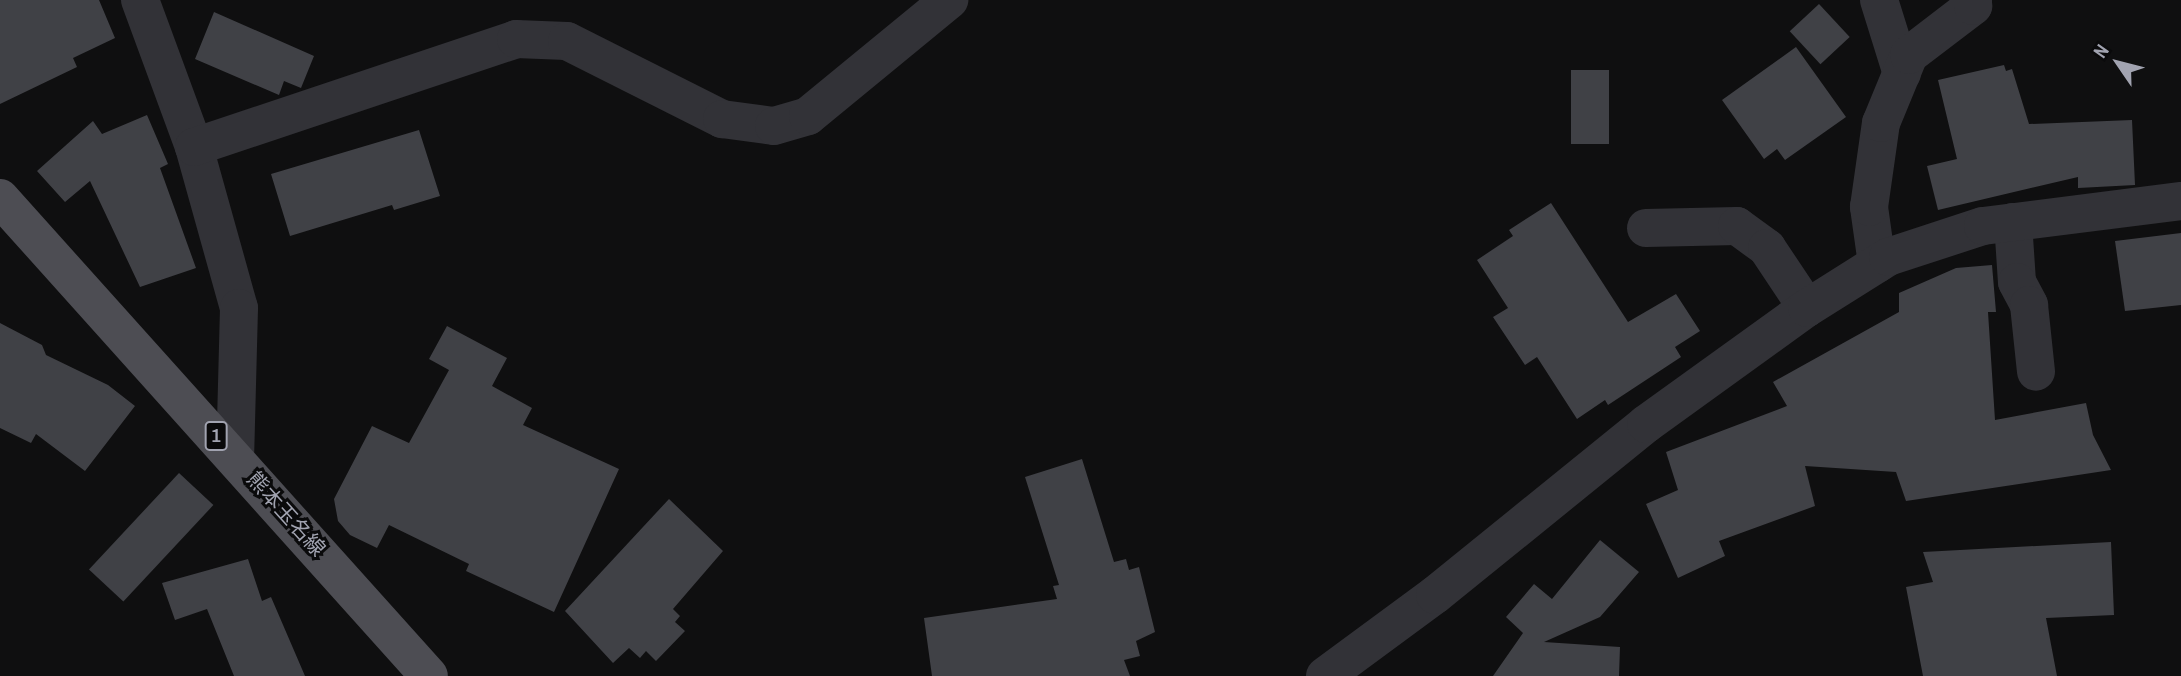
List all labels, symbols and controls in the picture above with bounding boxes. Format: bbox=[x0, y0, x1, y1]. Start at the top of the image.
north arrow bbox=[2083, 28, 2153, 98]
text: N bbox=[2087, 39, 2115, 63]
road number: 1 bbox=[204, 420, 228, 452]
street label: 熊本玉名線 bbox=[242, 467, 330, 561]

